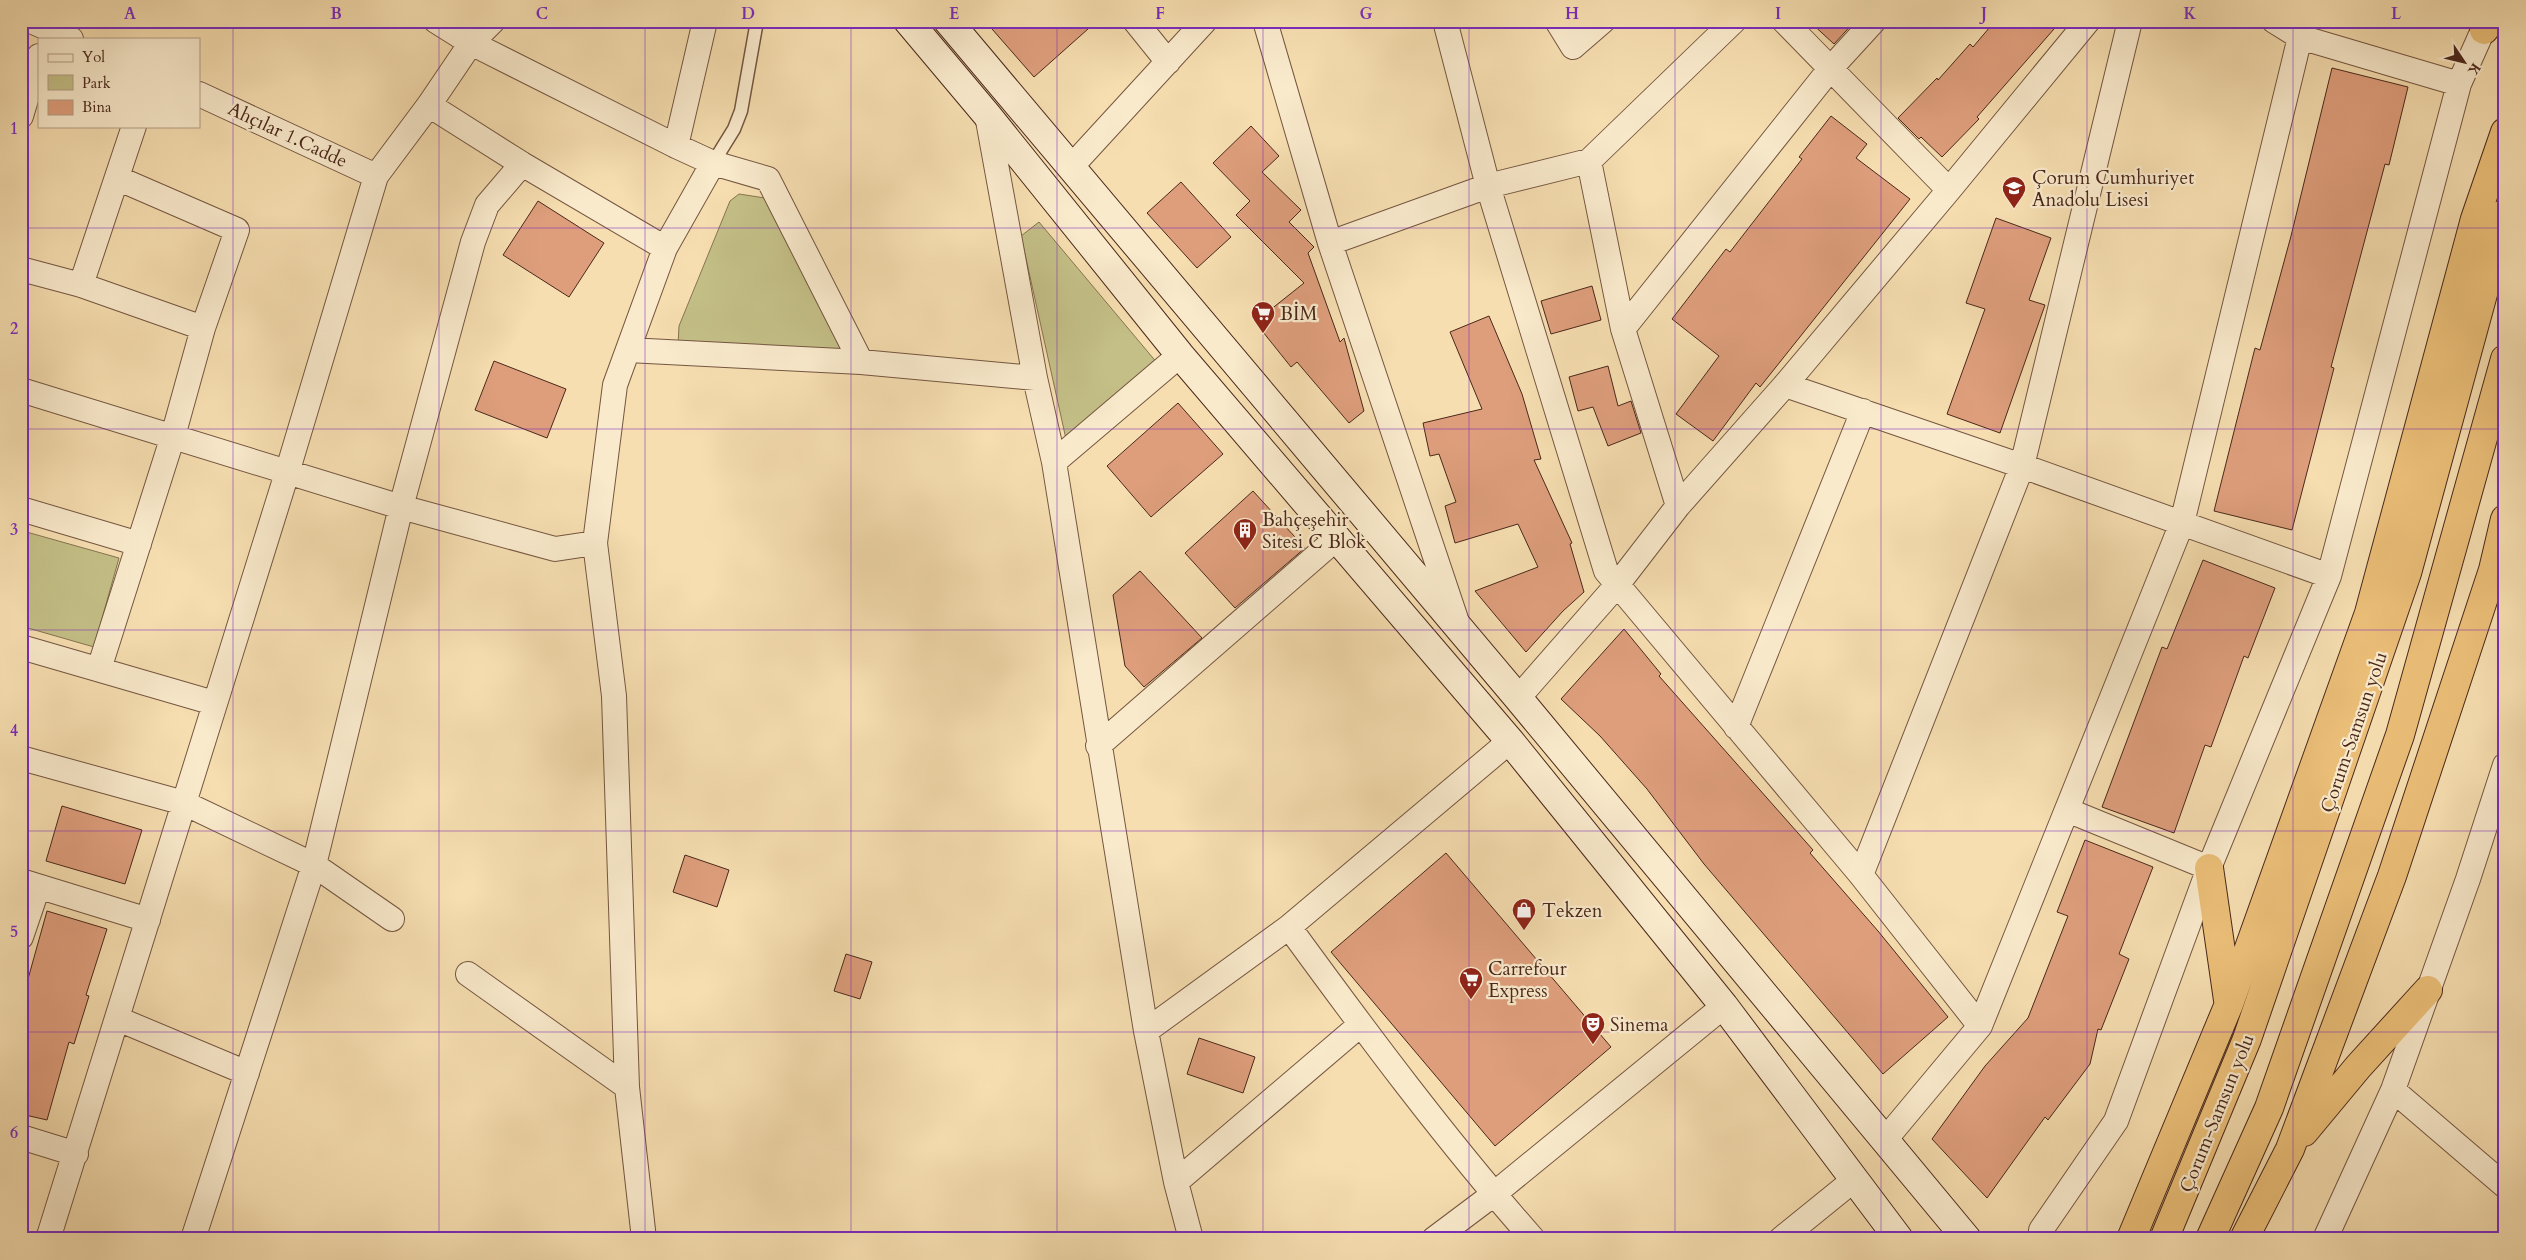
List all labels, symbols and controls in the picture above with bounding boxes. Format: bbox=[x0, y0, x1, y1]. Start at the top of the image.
text: A bbox=[124, 3, 136, 25]
text: B bbox=[330, 3, 342, 25]
text: C bbox=[536, 3, 548, 25]
text: D bbox=[741, 3, 755, 25]
text: E bbox=[949, 3, 959, 25]
text: F bbox=[1155, 3, 1165, 25]
text: G bbox=[1359, 3, 1373, 25]
text: H bbox=[1565, 3, 1579, 25]
text: I bbox=[1775, 3, 1781, 25]
text: J bbox=[1979, 3, 1987, 25]
text: K bbox=[2184, 3, 2197, 25]
text: L bbox=[2391, 3, 2402, 25]
legend bbox=[38, 38, 200, 128]
north arrow bbox=[2438, 38, 2488, 88]
text: Yol bbox=[82, 47, 105, 67]
text: K bbox=[2463, 59, 2485, 80]
text: Park bbox=[82, 73, 111, 93]
street label: Ahçılar 1.Cadde bbox=[224, 96, 352, 174]
text: Bina bbox=[82, 97, 112, 117]
text: 1 bbox=[10, 118, 18, 140]
place label: Çorum Cumhuriyet Anadolu Lisesi bbox=[2032, 165, 2194, 213]
school or university icon: Çorum Cumhuriyet Anadolu Lisesi bbox=[2001, 175, 2027, 209]
supermarket icon: BİM bbox=[1250, 300, 1276, 334]
place label: BİM bbox=[1280, 301, 1317, 327]
text: 2 bbox=[10, 318, 18, 340]
place label: Bahçeşehir Sitesi C Blok bbox=[1262, 507, 1367, 555]
building icon: Bahçeşehir Sitesi C Blok bbox=[1232, 517, 1258, 551]
text: 3 bbox=[10, 519, 18, 541]
street label: Çorum-Samsun yolu bbox=[2314, 648, 2394, 816]
text: 4 bbox=[10, 720, 18, 742]
shop icon: Tekzen bbox=[1511, 897, 1537, 931]
place label: Tekzen bbox=[1542, 898, 1603, 924]
text: 5 bbox=[10, 921, 18, 943]
place label: Carrefour Express bbox=[1488, 956, 1567, 1004]
supermarket icon: Carrefour Express bbox=[1458, 966, 1484, 1000]
theatre icon: Sinema bbox=[1580, 1011, 1606, 1045]
place label: Sinema bbox=[1610, 1012, 1669, 1038]
street label: Çorum-Samsun yolu bbox=[2173, 1030, 2261, 1196]
text: 6 bbox=[10, 1122, 18, 1144]

